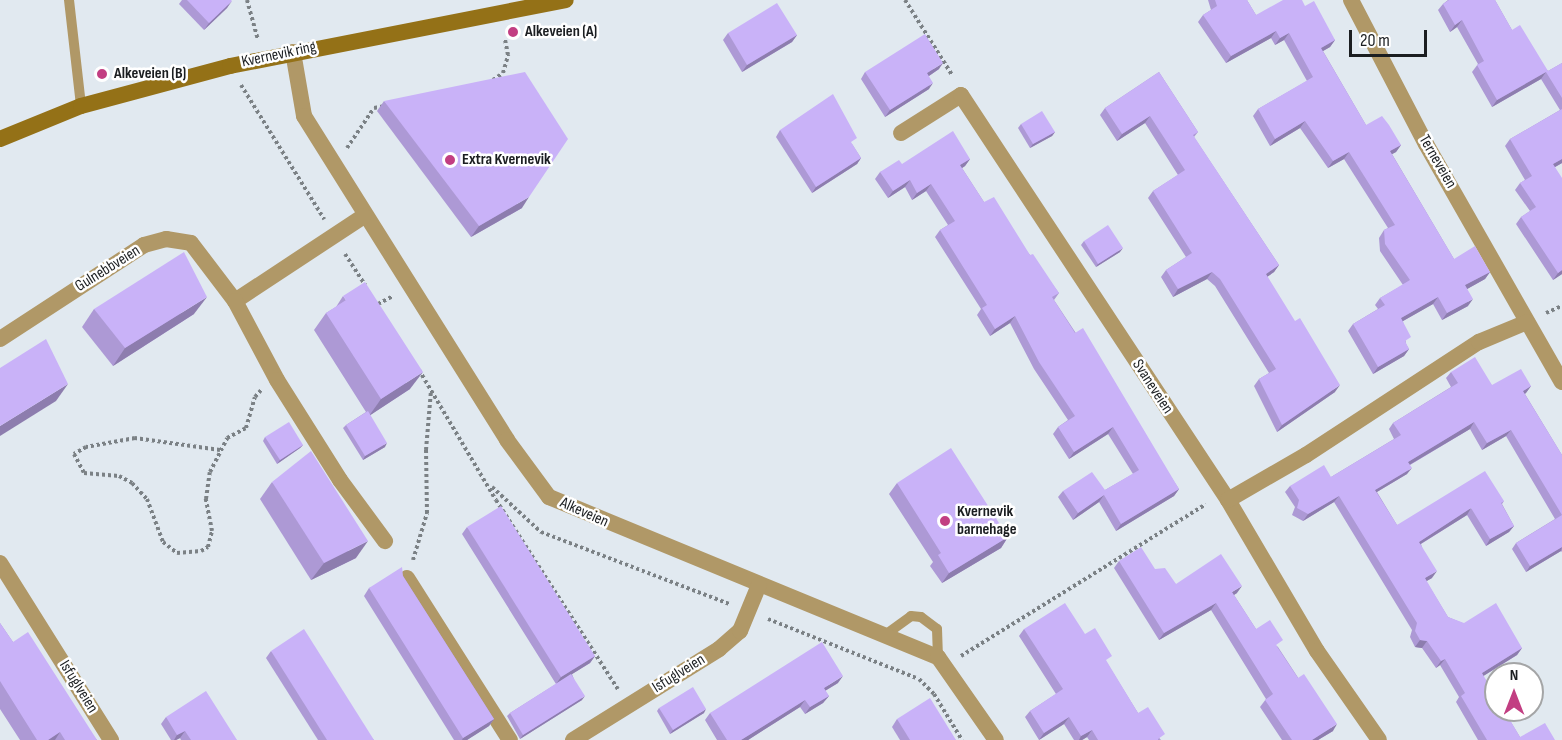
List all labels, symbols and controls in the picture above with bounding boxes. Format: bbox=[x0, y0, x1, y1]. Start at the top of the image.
scale bar bbox=[1352, 18, 1430, 56]
place label: Alkeveien (A) bbox=[525, 22, 597, 42]
marker: Alkeveien (A) bbox=[506, 25, 520, 39]
text: 20 m bbox=[1360, 30, 1390, 51]
street label: Kvernevik ring bbox=[240, 38, 318, 72]
place label: Alkeveien (B) bbox=[114, 64, 186, 84]
marker: Alkeveien (B) bbox=[95, 67, 109, 81]
street label: Terneveien bbox=[1414, 132, 1460, 192]
place label: Extra Kvernevik bbox=[462, 150, 551, 170]
marker: Extra Kvernevik bbox=[443, 153, 457, 167]
street label: Gulnebbveien bbox=[72, 242, 144, 296]
street label: Svaneveien bbox=[1127, 356, 1177, 418]
street label: Alkeveien bbox=[557, 494, 611, 532]
place label: Kvernevik barnehage bbox=[957, 502, 1017, 540]
marker: Kvernevik barnehage bbox=[938, 514, 952, 528]
street label: Isfuglveien bbox=[649, 650, 709, 698]
street label: Isfuglveien bbox=[54, 657, 102, 717]
north arrow bbox=[1484, 662, 1544, 722]
text: N bbox=[1510, 666, 1518, 685]

